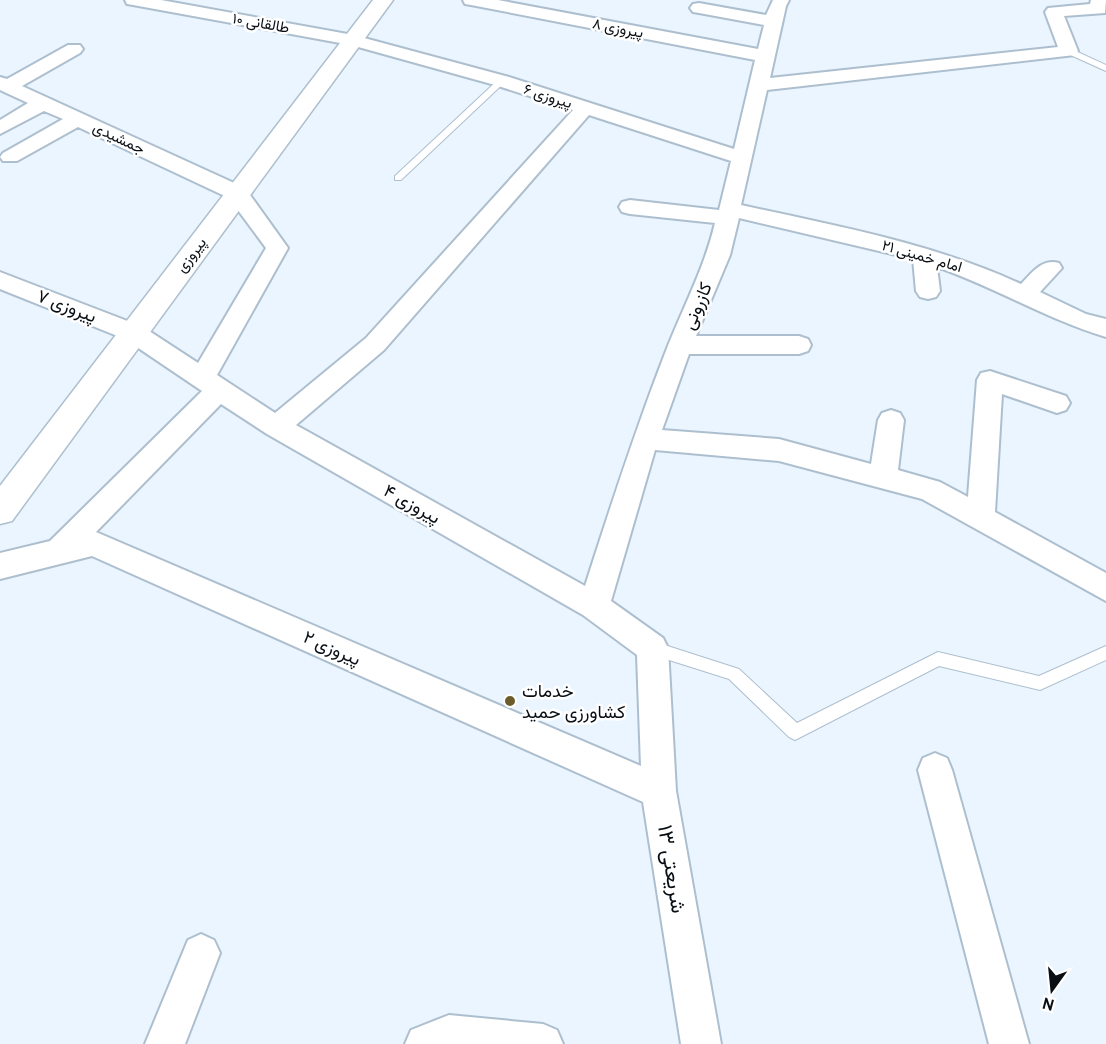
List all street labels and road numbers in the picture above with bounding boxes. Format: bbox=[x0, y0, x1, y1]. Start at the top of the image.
street label: طالقانی ۱۰ bbox=[231, 10, 291, 39]
street label: پیروزی ۸ bbox=[591, 15, 645, 44]
street label: پیروزی ۶ bbox=[521, 81, 574, 114]
street label: جمشیدی bbox=[89, 119, 147, 160]
street label: پیروزی bbox=[173, 235, 212, 277]
street label: امام خمینی ۲۱ bbox=[879, 237, 964, 278]
street label: کازرونی bbox=[678, 279, 719, 334]
street label: پیروزی ۷ bbox=[34, 286, 99, 329]
street label: پیروزی ۴ bbox=[379, 480, 444, 530]
street label: پیروزی ۲ bbox=[299, 627, 364, 672]
street label: شریعتی ۱۳ bbox=[650, 823, 691, 915]

